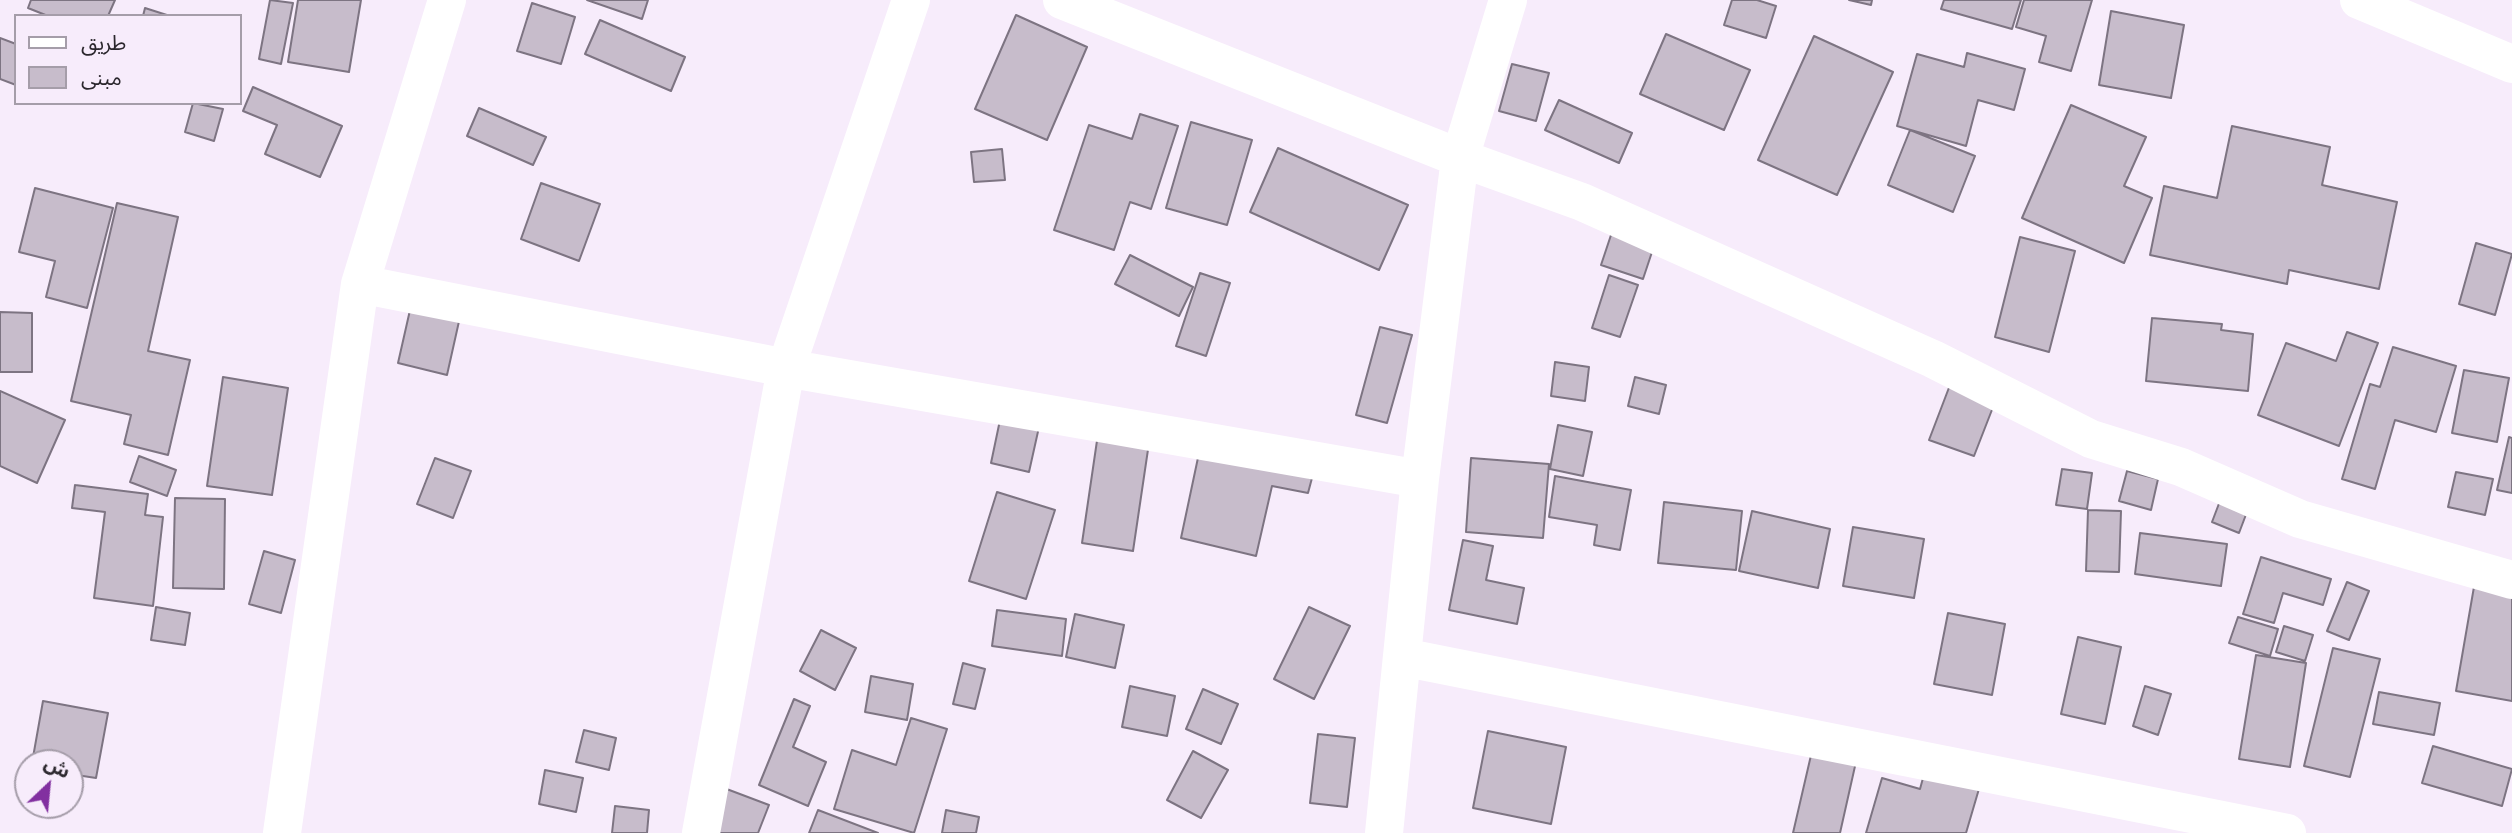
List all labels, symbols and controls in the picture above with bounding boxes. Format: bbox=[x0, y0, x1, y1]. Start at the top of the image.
legend bbox=[14, 14, 242, 105]
text: طريق bbox=[81, 30, 126, 55]
text: مبنى bbox=[81, 65, 122, 90]
north arrow bbox=[14, 749, 84, 819]
text: ش bbox=[41, 751, 74, 783]

